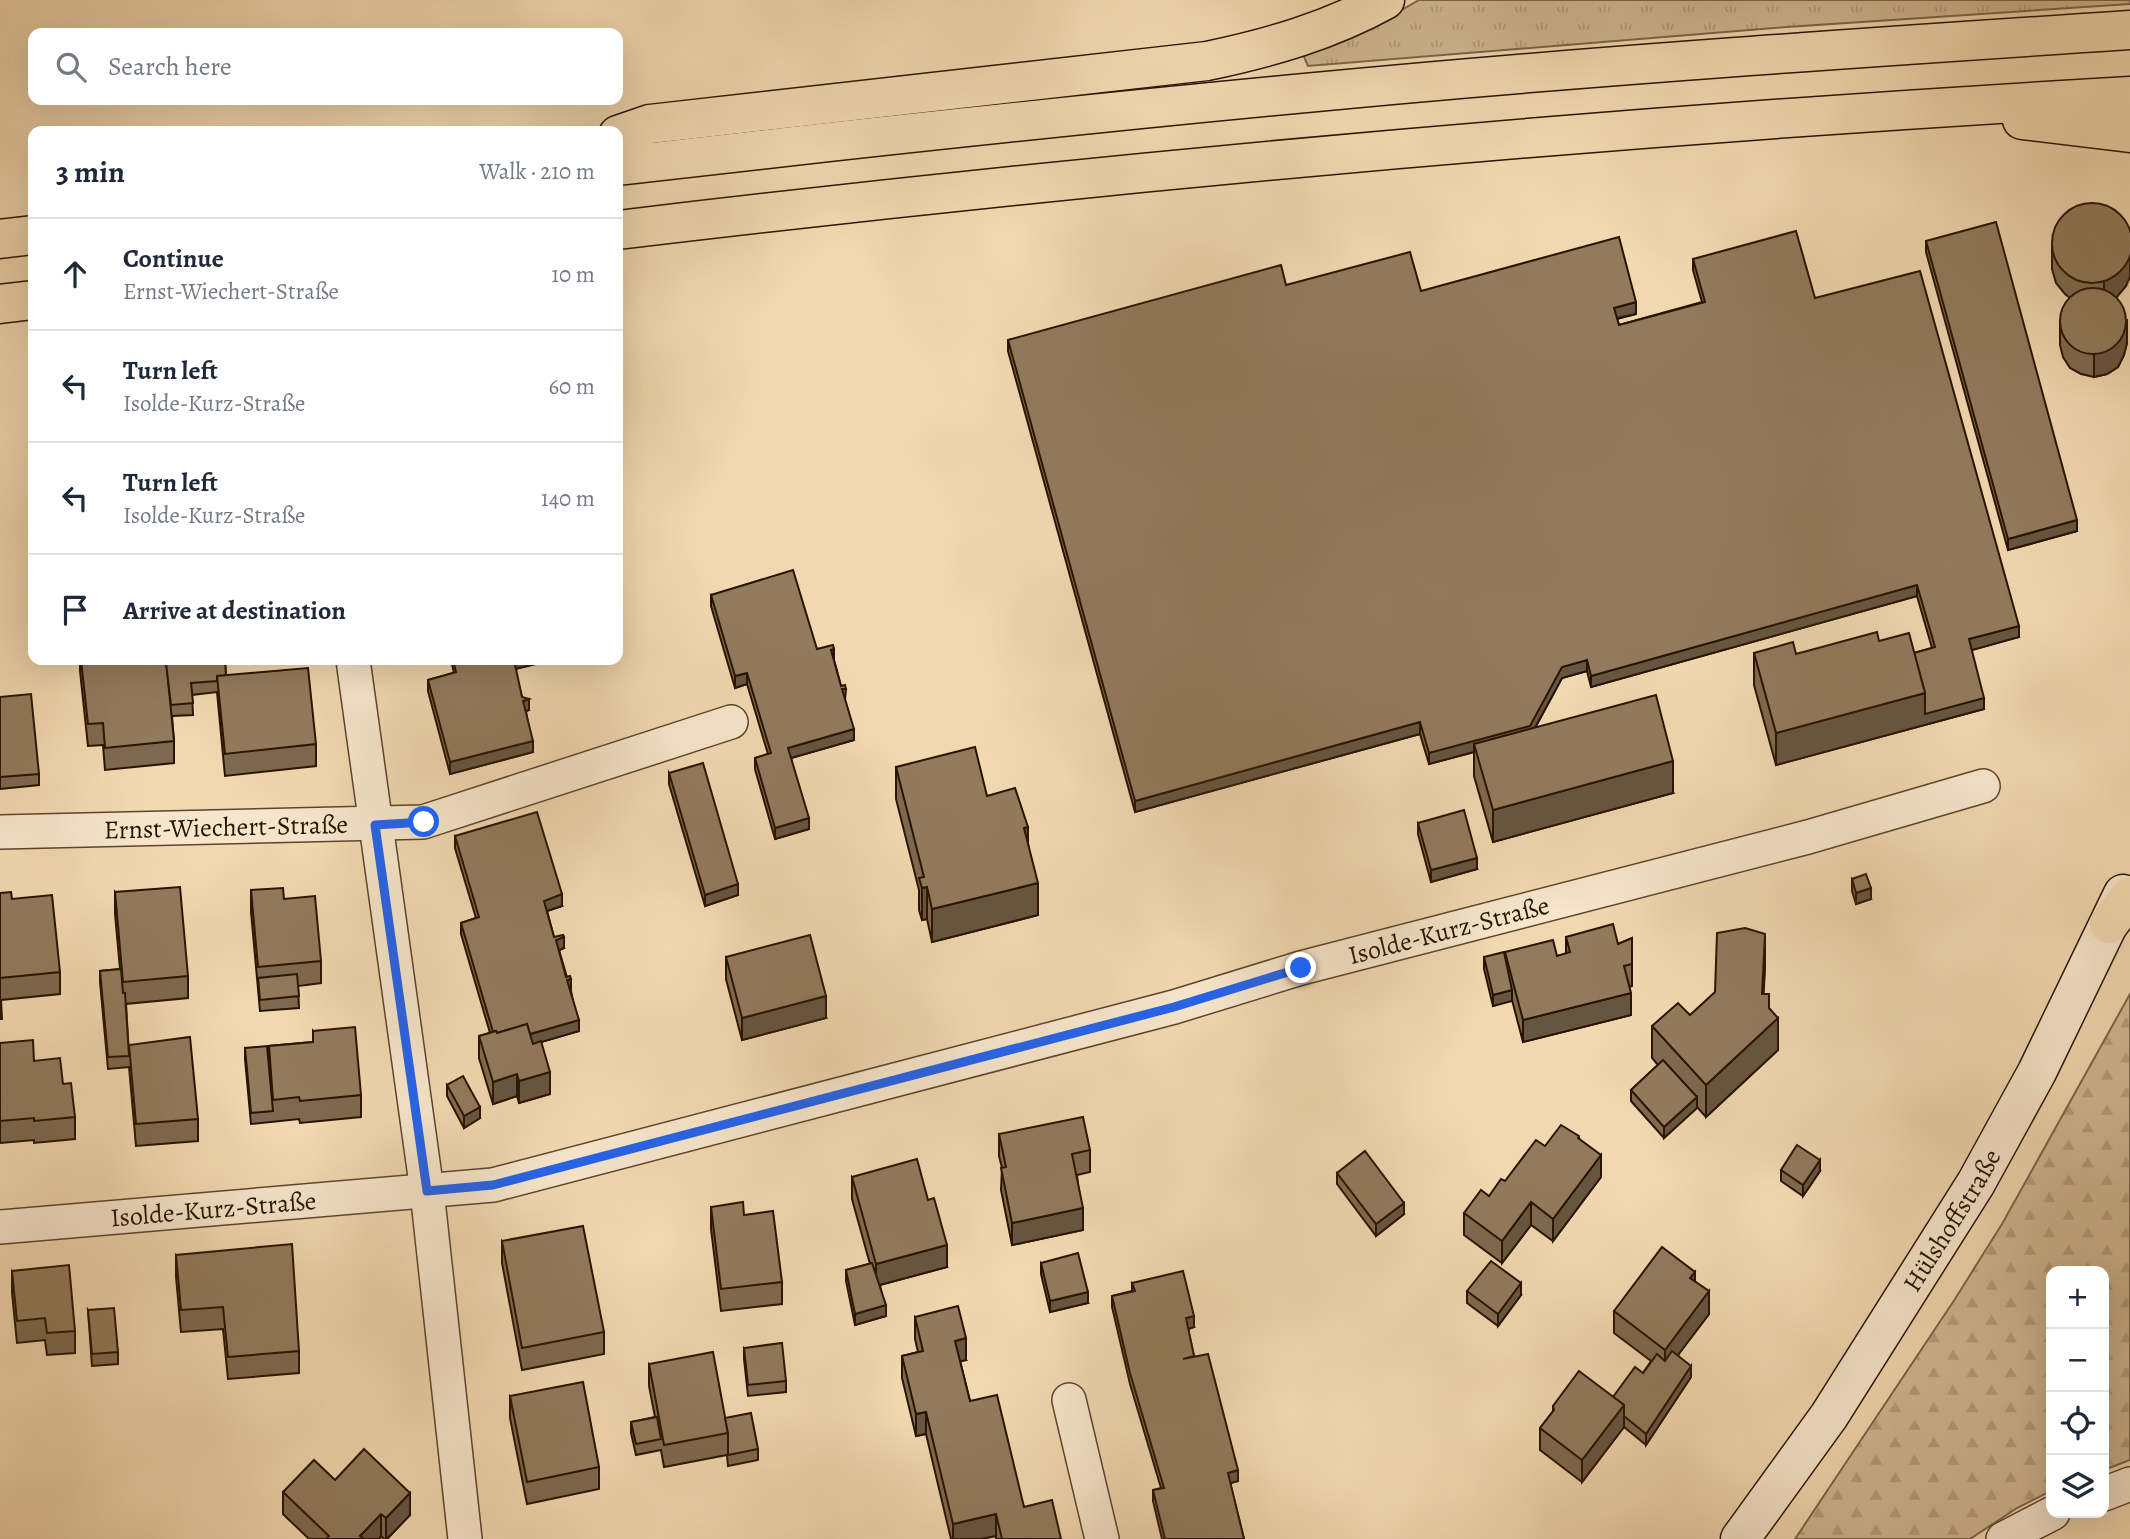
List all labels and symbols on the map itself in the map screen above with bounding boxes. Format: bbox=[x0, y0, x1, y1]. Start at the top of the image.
street label: Ernst-Wiechert-Straße bbox=[103, 806, 348, 847]
route start bbox=[408, 806, 439, 837]
street label: Isolde-Kurz-Straße bbox=[1344, 887, 1553, 973]
route end bbox=[1285, 952, 1316, 983]
street label: Hülshoffstraße bbox=[1894, 1143, 2009, 1298]
street label: Isolde-Kurz-Straße bbox=[109, 1183, 318, 1235]

